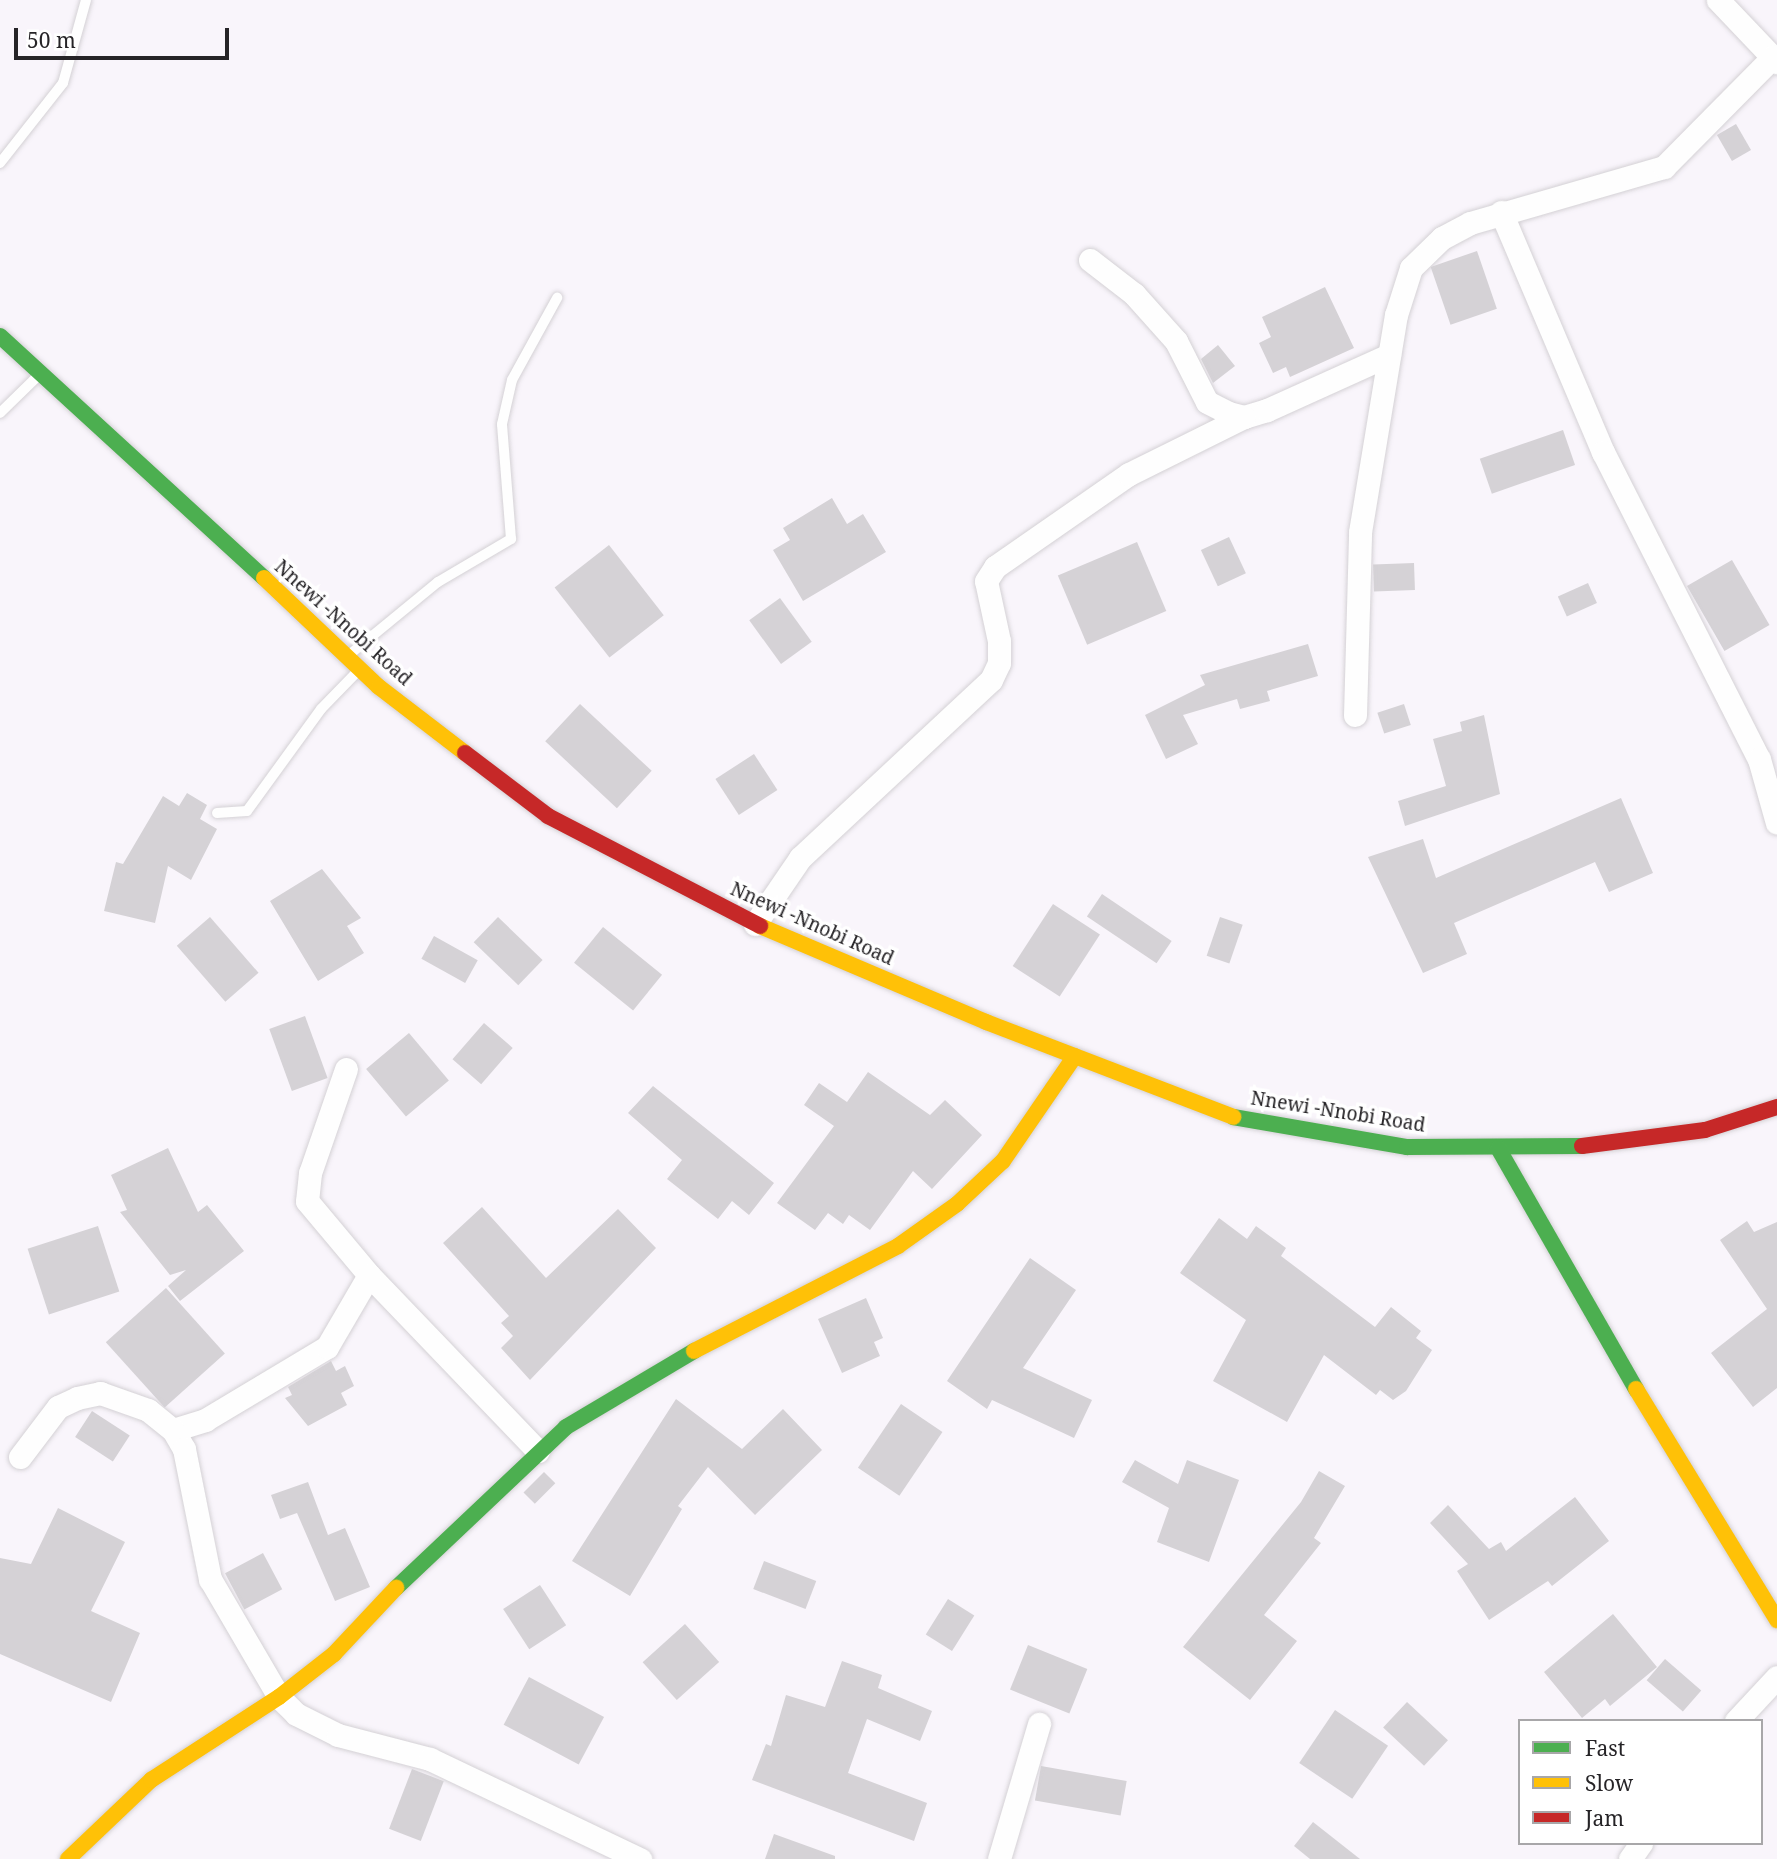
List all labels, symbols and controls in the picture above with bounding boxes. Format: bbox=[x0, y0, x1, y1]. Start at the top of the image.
scale bar bbox=[18, 14, 233, 58]
text: 50 m bbox=[27, 26, 76, 54]
street label: Nnewi -Nnobi Road bbox=[270, 556, 416, 690]
street label: Nnewi -Nnobi Road bbox=[727, 878, 897, 970]
street label: Nnewi -Nnobi Road bbox=[1249, 1087, 1427, 1137]
legend bbox=[1518, 1719, 1763, 1845]
text: Fast bbox=[1585, 1734, 1625, 1762]
text: Slow bbox=[1585, 1769, 1633, 1797]
text: Jam bbox=[1585, 1804, 1624, 1832]

